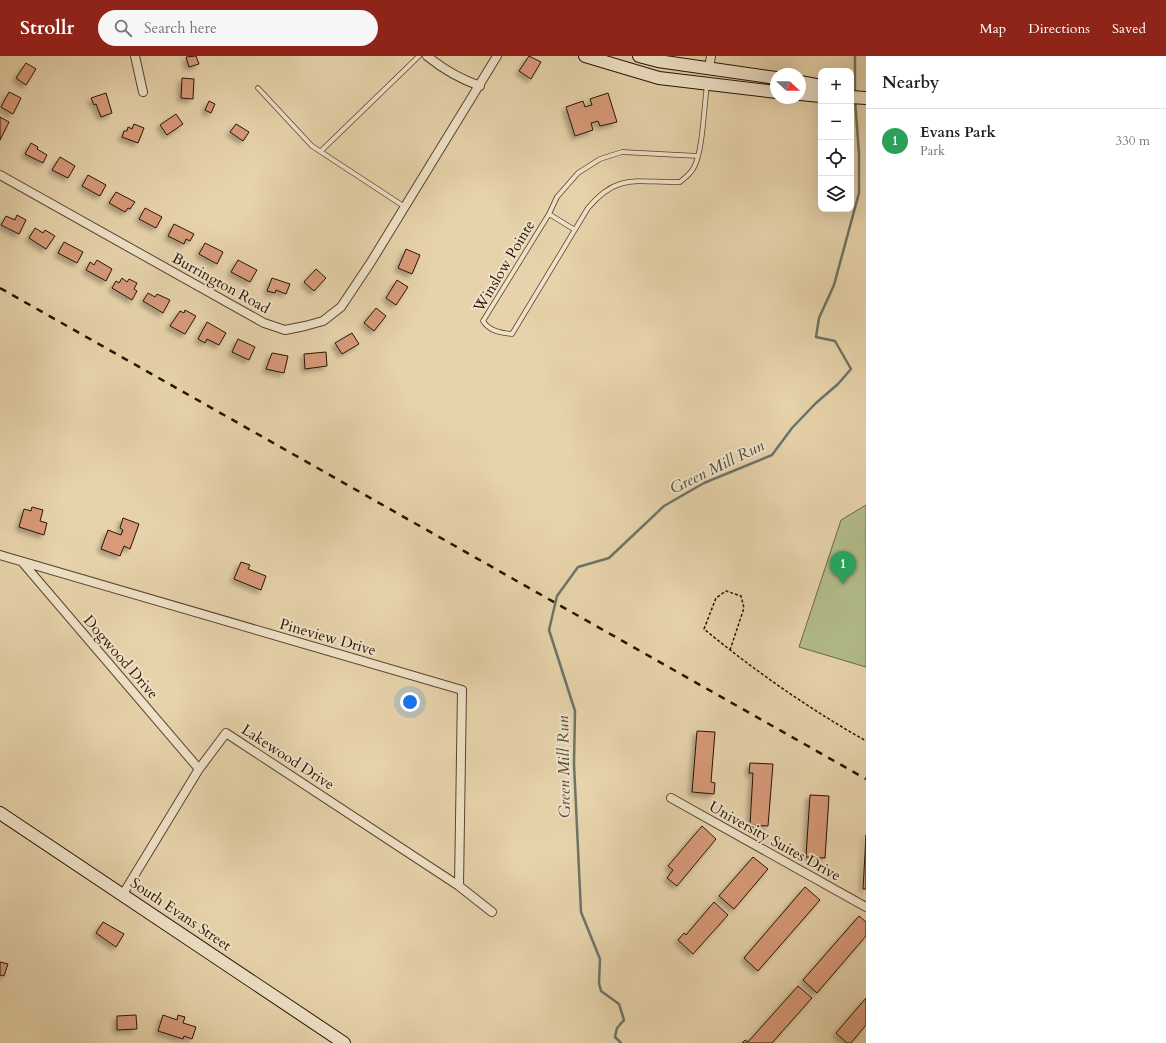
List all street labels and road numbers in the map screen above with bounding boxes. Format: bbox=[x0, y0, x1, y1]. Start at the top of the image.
street label: Winslow Pointe bbox=[468, 216, 539, 316]
street label: Burrington Road bbox=[169, 248, 273, 318]
street label: Dogwood Drive bbox=[79, 611, 163, 703]
street label: Pineview Drive bbox=[277, 614, 379, 660]
street label: Lakewood Drive bbox=[238, 719, 338, 795]
street label: University Suites Drive bbox=[706, 796, 845, 886]
street label: South Evans Street bbox=[127, 873, 236, 955]

